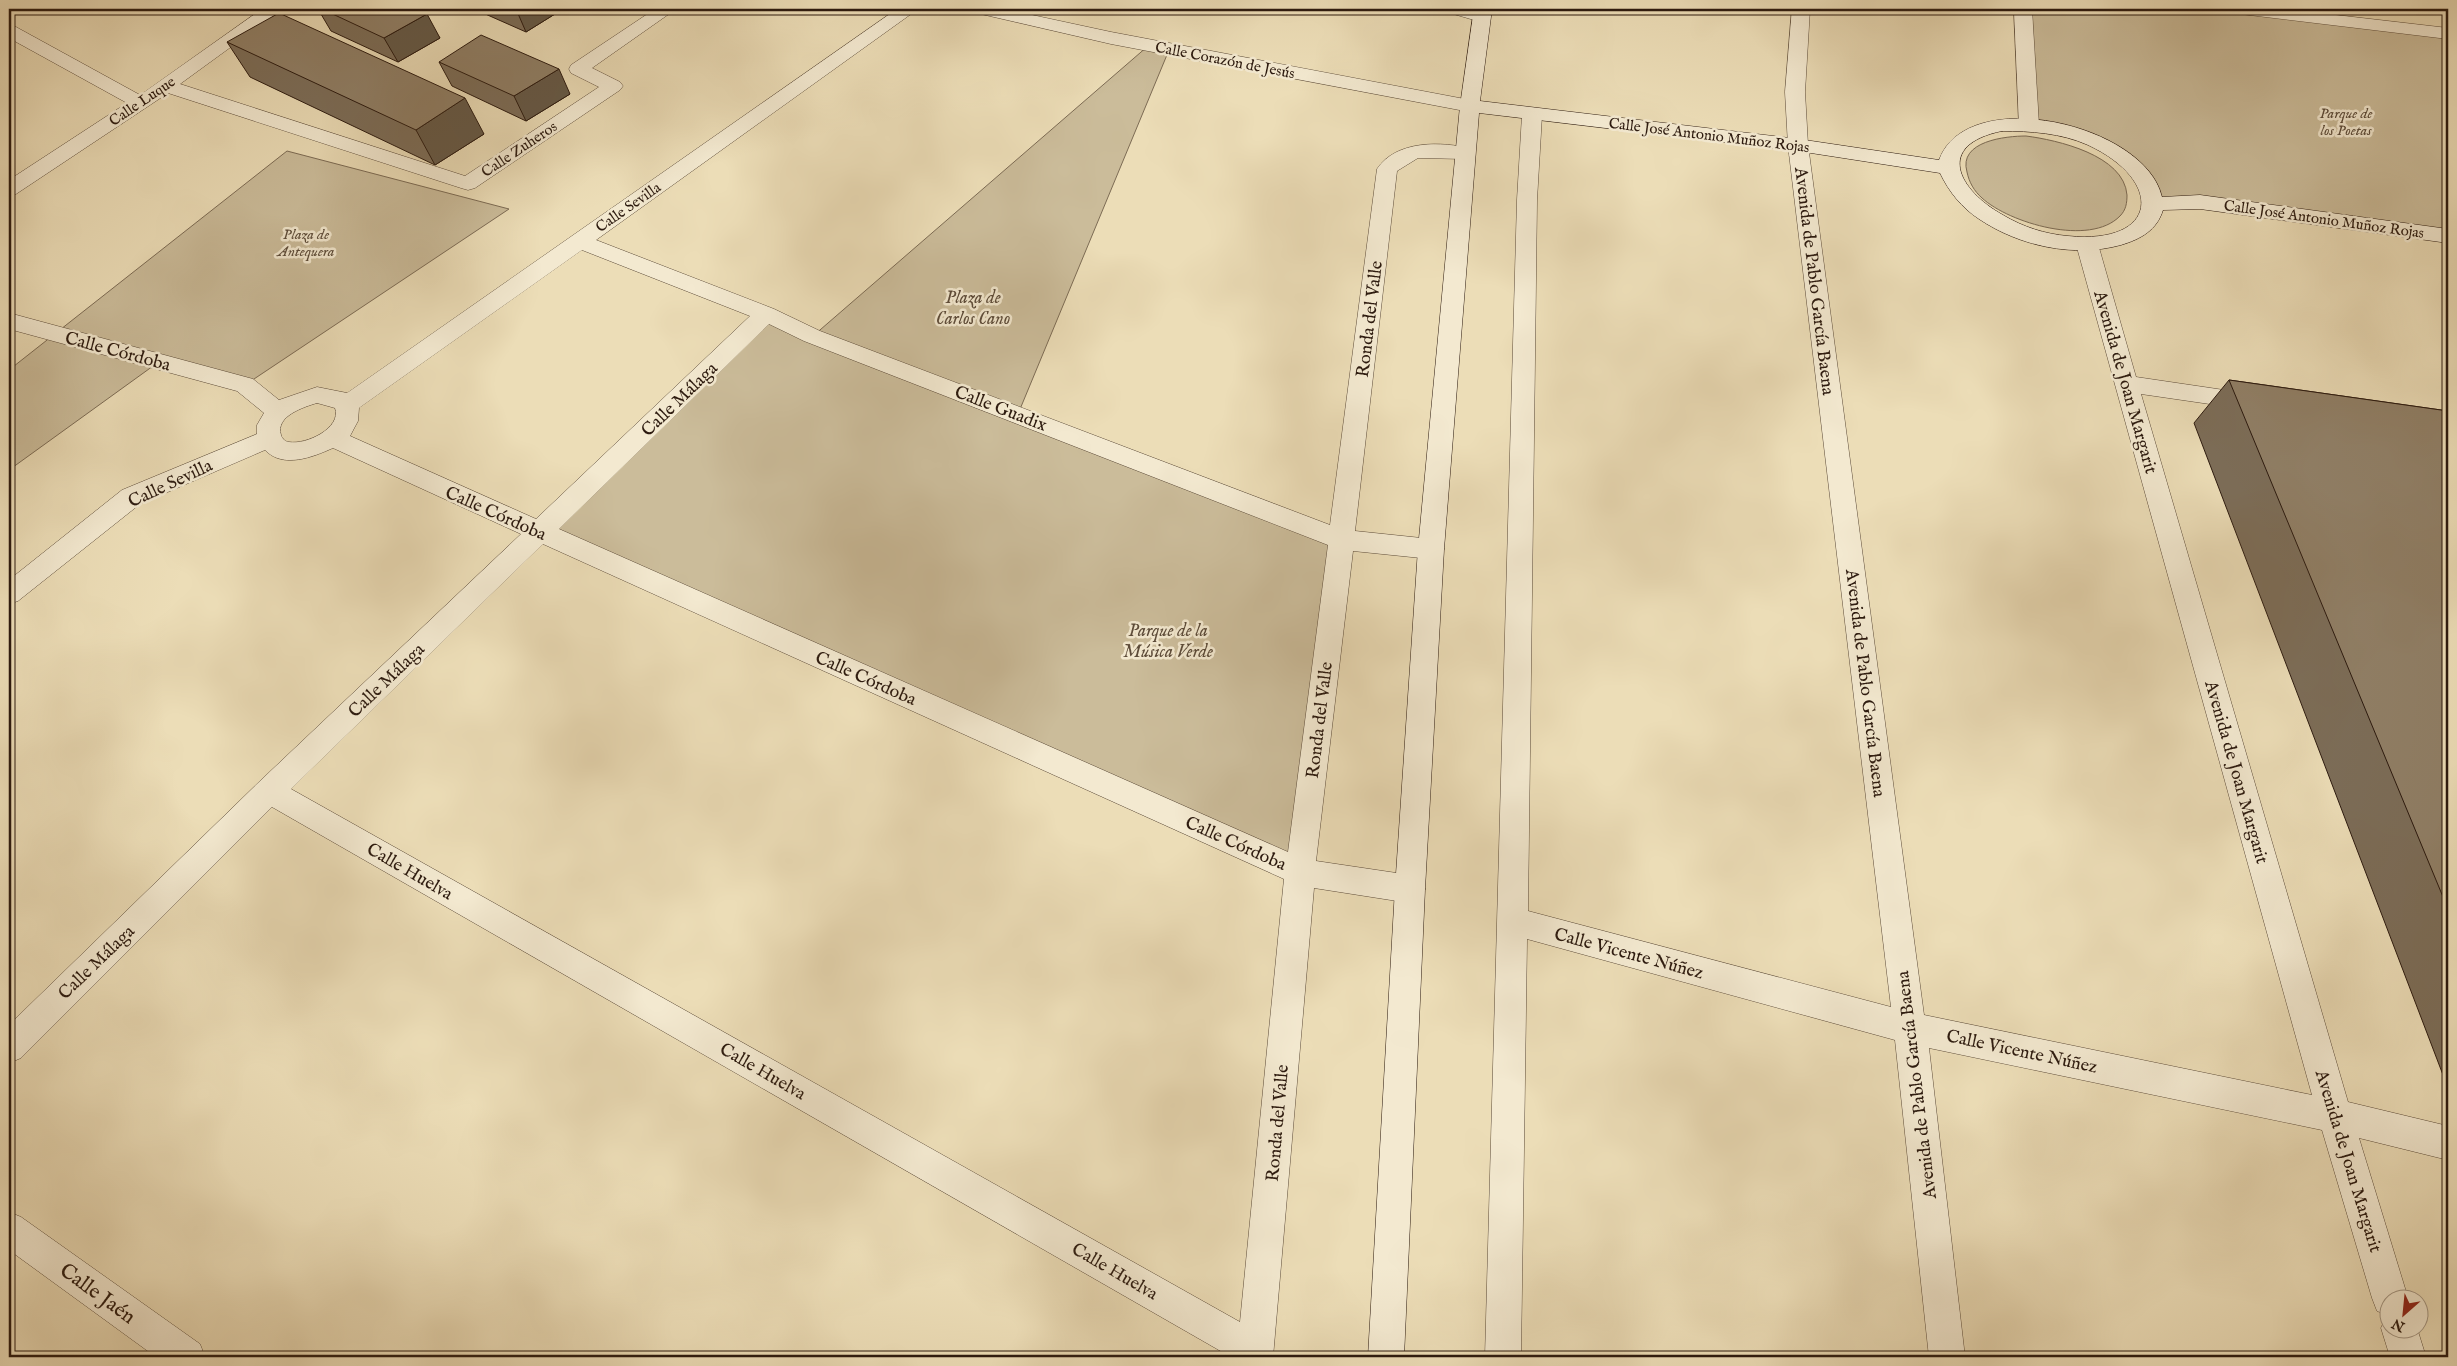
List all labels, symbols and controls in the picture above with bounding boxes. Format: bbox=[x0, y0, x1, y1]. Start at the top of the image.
street label: Calle Corazón de Jesús bbox=[1154, 38, 1296, 83]
street label: Calle Luque bbox=[105, 72, 179, 131]
park label: Parque de los Poetas bbox=[2319, 104, 2373, 140]
street label: Calle José Antonio Muñoz Rojas bbox=[1608, 114, 1810, 157]
street label: Calle Zuheros bbox=[478, 117, 561, 182]
street label: Avenida de Pablo García Baena bbox=[1788, 165, 1839, 397]
street label: Calle Sevilla bbox=[592, 178, 665, 237]
street label: Calle José Antonio Muñoz Rojas bbox=[2223, 196, 2425, 243]
park label: Plaza de Antequera bbox=[275, 225, 335, 261]
street label: Ronda del Valle bbox=[1352, 260, 1389, 379]
park label: Plaza de Carlos Cano bbox=[936, 287, 1010, 331]
street label: Avenida de Joan Margarit bbox=[2087, 287, 2162, 477]
street label: Calle Córdoba bbox=[62, 327, 173, 378]
street label: Calle Málaga bbox=[637, 358, 723, 442]
street label: Calle Guadix bbox=[951, 381, 1050, 438]
street label: Calle Sevilla bbox=[125, 455, 217, 514]
street label: Calle Córdoba bbox=[441, 482, 550, 547]
street label: Avenida de Pablo García Baena bbox=[1839, 567, 1890, 799]
park label: Parque de la Música Verde bbox=[1123, 620, 1213, 664]
street label: Calle Málaga bbox=[344, 639, 430, 723]
street label: Calle Córdoba bbox=[811, 647, 920, 712]
street label: Ronda del Valle bbox=[1302, 661, 1339, 780]
street label: Avenida de Joan Margarit bbox=[2198, 677, 2273, 867]
street label: Calle Córdoba bbox=[1181, 812, 1290, 877]
street label: Calle Huelva bbox=[362, 838, 457, 906]
street label: Calle Málaga bbox=[54, 921, 140, 1005]
street label: Calle Vicente Núñez bbox=[1551, 923, 1706, 985]
street label: Avenida de Pablo García Baena bbox=[1892, 969, 1943, 1201]
street label: Calle Vicente Núñez bbox=[1944, 1025, 2099, 1080]
street label: Calle Huelva bbox=[715, 1038, 810, 1106]
street label: Ronda del Valle bbox=[1262, 1064, 1295, 1183]
street label: Avenida de Joan Margarit bbox=[2309, 1066, 2386, 1255]
street label: Calle Huelva bbox=[1067, 1238, 1162, 1306]
street label: Calle Jaén bbox=[54, 1258, 141, 1331]
north arrow bbox=[2380, 1288, 2430, 1338]
text: N bbox=[2389, 1314, 2409, 1336]

